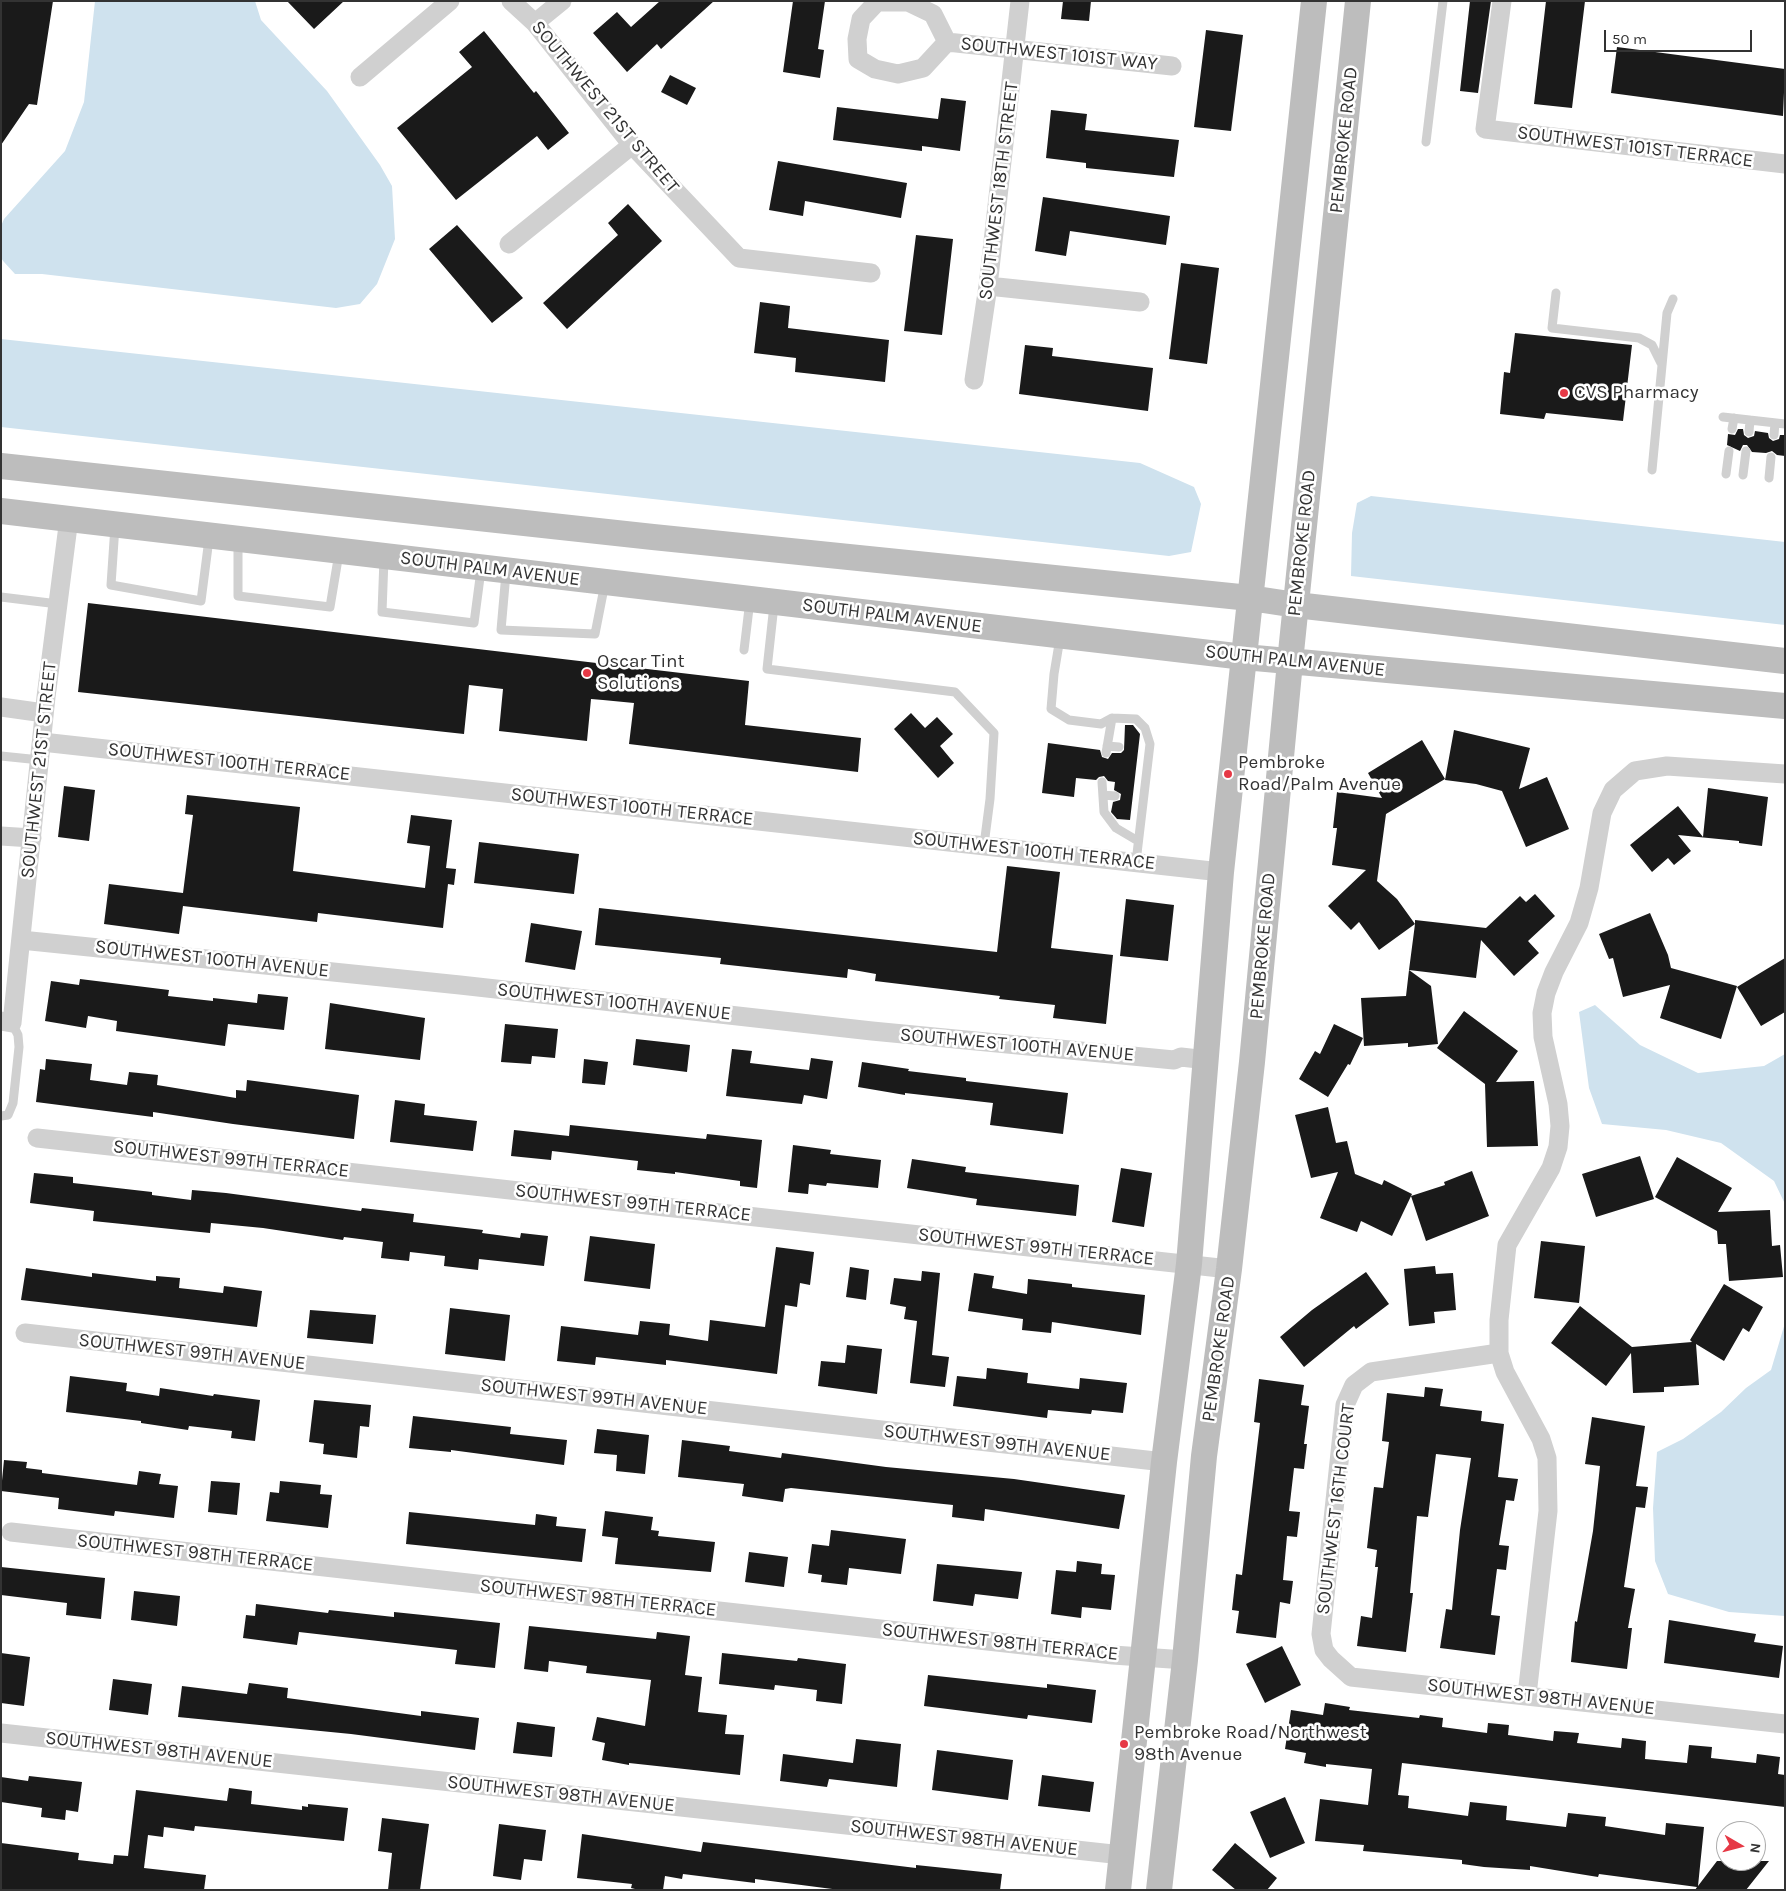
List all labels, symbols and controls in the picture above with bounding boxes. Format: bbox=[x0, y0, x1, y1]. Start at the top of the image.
street label: SOUTHWEST 21ST STREET bbox=[526, 16, 684, 198]
scale bar bbox=[1606, 20, 1754, 52]
text: 50 m bbox=[1612, 30, 1647, 48]
street label: SOUTHWEST 101ST WAY bbox=[959, 32, 1159, 76]
street label: PEMBROKE ROAD bbox=[1325, 66, 1363, 214]
street label: SOUTHWEST 18TH STREET bbox=[974, 81, 1024, 301]
street label: SOUTHWEST 101ST TERRACE bbox=[1516, 121, 1754, 173]
place label: CVS Pharmacy bbox=[1574, 382, 1699, 404]
marker: CVS Pharmacy bbox=[1558, 387, 1570, 399]
street label: PEMBROKE ROAD bbox=[1283, 469, 1321, 617]
street label: SOUTH PALM AVENUE bbox=[399, 547, 581, 591]
street label: SOUTH PALM AVENUE bbox=[801, 594, 983, 638]
street label: SOUTH PALM AVENUE bbox=[1204, 640, 1386, 682]
place label: Oscar Tint Solutions bbox=[597, 651, 685, 695]
street label: SOUTHWEST 21ST STREET bbox=[16, 660, 62, 880]
marker: Oscar Tint Solutions bbox=[581, 667, 593, 679]
street label: SOUTHWEST 100TH TERRACE bbox=[107, 738, 351, 786]
place label: Pembroke Road/Palm Avenue bbox=[1238, 752, 1401, 796]
marker: Pembroke Road/Palm Avenue bbox=[1222, 768, 1234, 780]
street label: SOUTHWEST 100TH TERRACE bbox=[510, 783, 754, 831]
street label: SOUTHWEST 100TH TERRACE bbox=[912, 827, 1156, 875]
street label: PEMBROKE ROAD bbox=[1245, 872, 1281, 1020]
street label: SOUTHWEST 100TH AVENUE bbox=[94, 935, 330, 983]
street label: SOUTHWEST 100TH AVENUE bbox=[496, 978, 732, 1026]
street label: SOUTHWEST 100TH AVENUE bbox=[899, 1023, 1135, 1067]
street label: SOUTHWEST 99TH TERRACE bbox=[112, 1135, 350, 1183]
street label: SOUTHWEST 99TH TERRACE bbox=[514, 1179, 752, 1227]
street label: SOUTHWEST 99TH TERRACE bbox=[917, 1223, 1155, 1271]
street label: PEMBROKE ROAD bbox=[1197, 1275, 1241, 1423]
street label: SOUTHWEST 99TH AVENUE bbox=[77, 1329, 307, 1375]
street label: SOUTHWEST 99TH AVENUE bbox=[479, 1374, 709, 1420]
street label: SOUTHWEST 16TH COURT bbox=[1312, 1402, 1360, 1616]
street label: SOUTHWEST 99TH AVENUE bbox=[882, 1420, 1112, 1466]
street label: SOUTHWEST 98TH TERRACE bbox=[76, 1529, 314, 1577]
street label: SOUTHWEST 98TH TERRACE bbox=[479, 1574, 717, 1622]
street label: SOUTHWEST 98TH TERRACE bbox=[881, 1618, 1119, 1666]
street label: SOUTHWEST 98TH AVENUE bbox=[1426, 1674, 1656, 1720]
place label: Pembroke Road/Northwest 98th Avenue bbox=[1134, 1722, 1367, 1766]
street label: SOUTHWEST 98TH AVENUE bbox=[44, 1727, 274, 1773]
marker: Pembroke Road/Northwest 98th Avenue bbox=[1118, 1738, 1130, 1750]
street label: SOUTHWEST 98TH AVENUE bbox=[446, 1771, 676, 1817]
street label: SOUTHWEST 98TH AVENUE bbox=[849, 1815, 1079, 1861]
north arrow bbox=[1716, 1821, 1766, 1871]
text: N bbox=[1746, 1842, 1764, 1854]

